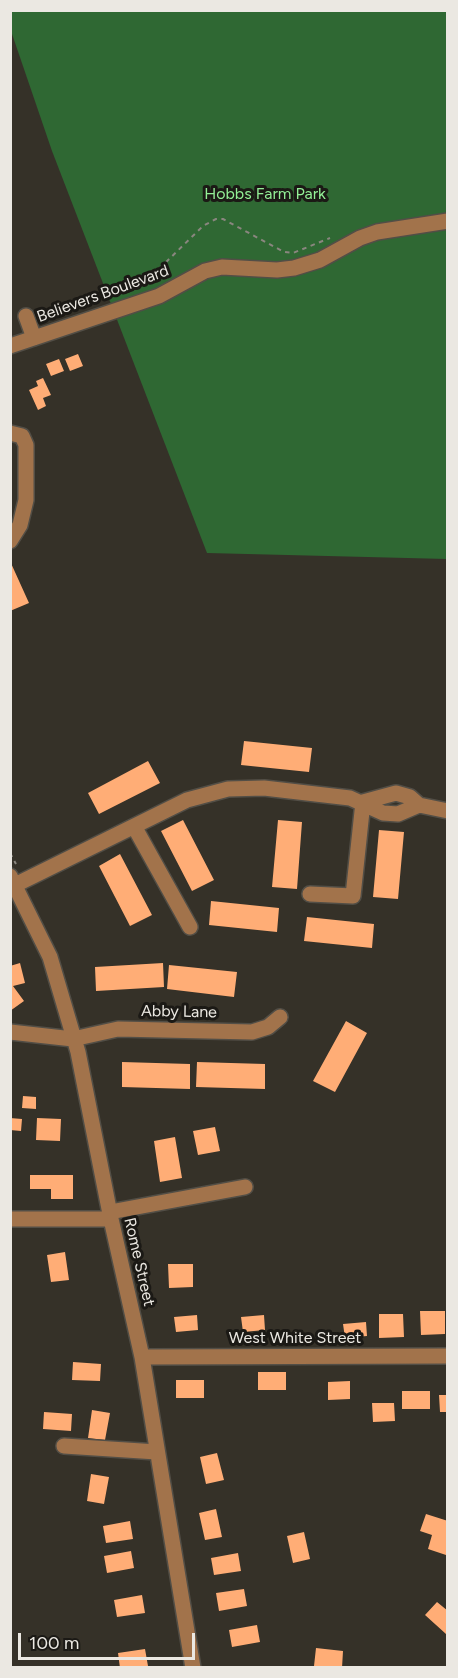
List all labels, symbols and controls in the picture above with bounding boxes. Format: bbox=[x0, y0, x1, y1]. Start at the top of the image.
park label: Hobbs Farm Park bbox=[204, 184, 326, 204]
street label: Believers Boulevard bbox=[34, 261, 172, 327]
street label: Abby Lane bbox=[141, 1002, 217, 1022]
street label: Rome Street bbox=[119, 1216, 159, 1308]
street label: West White Street bbox=[229, 1328, 361, 1348]
scale bar bbox=[21, 1621, 198, 1659]
text: 100 m bbox=[29, 1632, 79, 1654]

